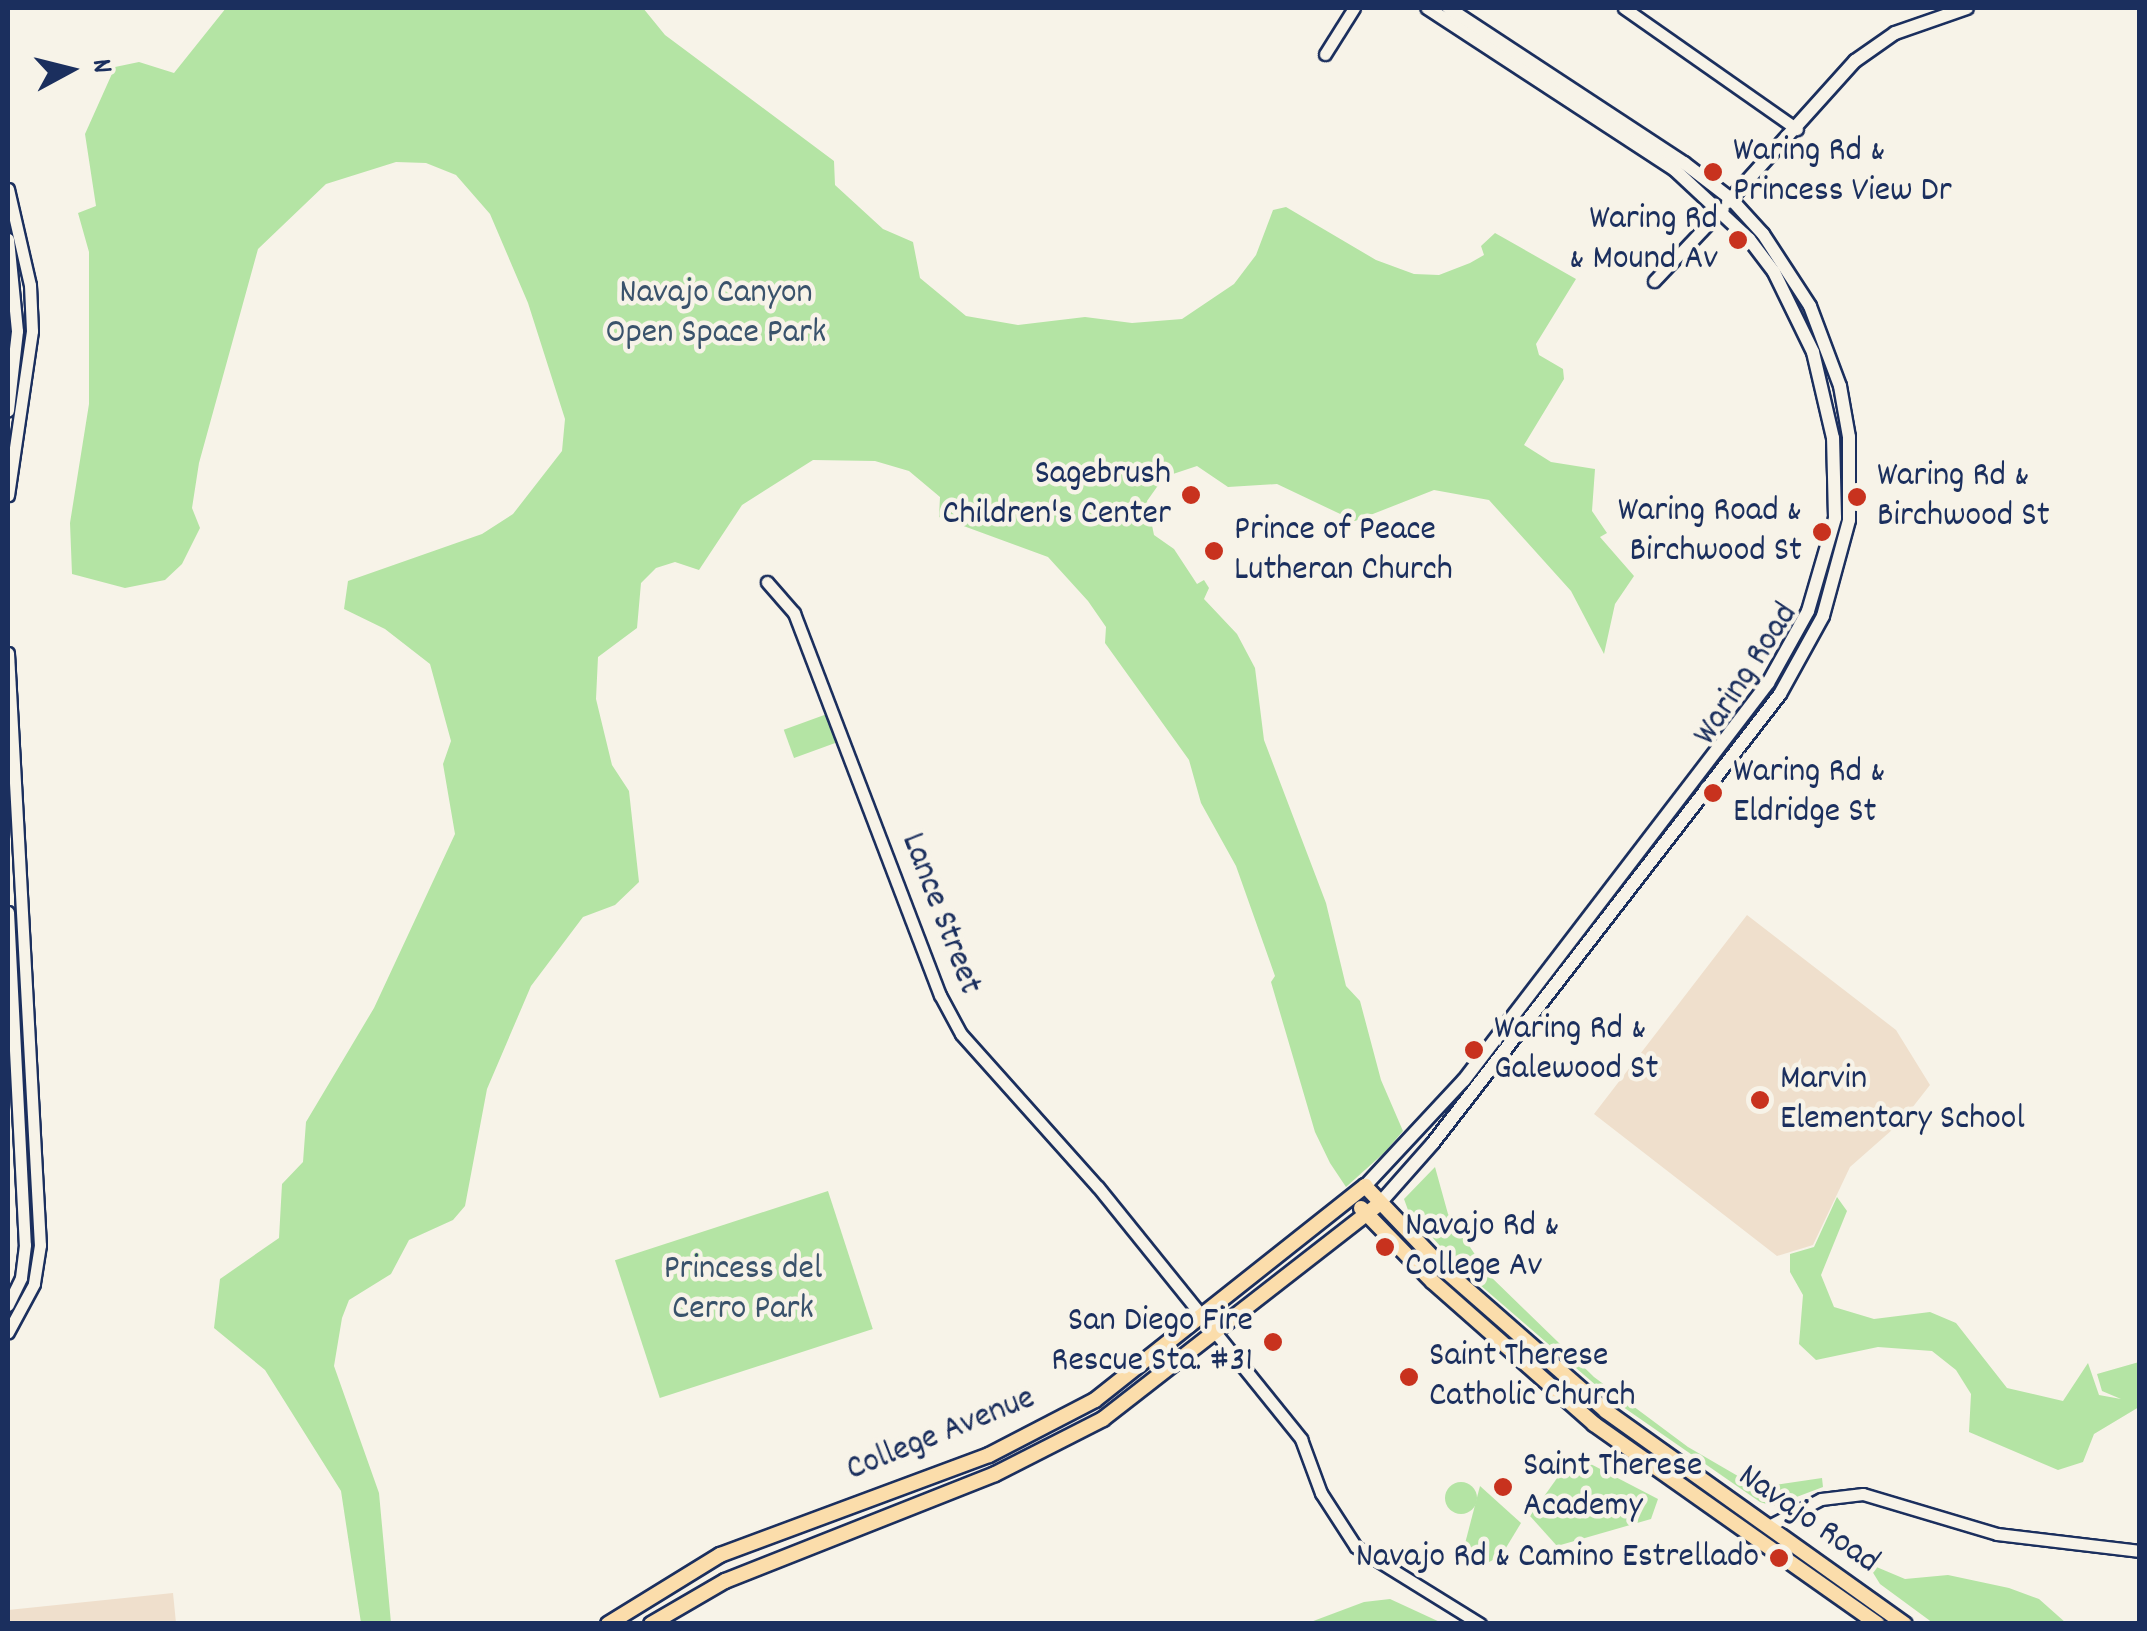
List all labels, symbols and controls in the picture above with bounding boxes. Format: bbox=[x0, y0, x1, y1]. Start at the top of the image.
north arrow bbox=[20, 20, 120, 120]
text: N bbox=[79, 57, 120, 76]
place label: Waring Rd & Princess View Dr bbox=[1733, 131, 1952, 213]
marker: Waring Rd & Princess View Dr bbox=[1702, 161, 1724, 183]
place label: Waring Rd & Mound Av bbox=[1569, 199, 1718, 281]
marker: Waring Rd & Mound Av bbox=[1727, 229, 1749, 251]
park label: Navajo Canyon Open Space Park bbox=[606, 273, 826, 355]
place label: Sagebrush Children's Center bbox=[942, 454, 1171, 536]
place label: Waring Rd & Birchwood St bbox=[1877, 456, 2050, 538]
marker: Sagebrush Children's Center bbox=[1180, 484, 1202, 506]
marker: Waring Rd & Birchwood St bbox=[1846, 486, 1868, 508]
place label: Waring Road & Birchwood St bbox=[1618, 491, 1802, 573]
place label: Prince of Peace Lutheran Church bbox=[1234, 510, 1453, 592]
marker: Waring Road & Birchwood St bbox=[1811, 521, 1833, 543]
marker: Prince of Peace Lutheran Church bbox=[1203, 540, 1225, 562]
street label: Waring Road bbox=[1686, 596, 1808, 754]
place label: Waring Rd & Eldridge St bbox=[1733, 752, 1885, 834]
marker: Waring Rd & Eldridge St bbox=[1702, 782, 1724, 804]
street label: Lance Street bbox=[890, 827, 990, 1001]
place label: Waring Rd & Galewood St bbox=[1494, 1009, 1658, 1091]
marker: Waring Rd & Galewood St bbox=[1463, 1039, 1485, 1061]
place label: Marvin Elementary School bbox=[1780, 1059, 2025, 1141]
marker: Marvin Elementary School bbox=[1749, 1089, 1771, 1111]
place label: Navajo Rd & College Av bbox=[1405, 1206, 1559, 1288]
marker: Navajo Rd & College Av bbox=[1374, 1236, 1396, 1258]
park label: Princess del Cerro Park bbox=[664, 1249, 822, 1331]
place label: San Diego Fire Rescue Sta. #31 bbox=[1051, 1301, 1253, 1383]
marker: San Diego Fire Rescue Sta. #31 bbox=[1262, 1331, 1284, 1353]
place label: Saint Therese Catholic Church bbox=[1429, 1336, 1636, 1418]
marker: Saint Therese Catholic Church bbox=[1398, 1366, 1420, 1388]
street label: College Avenue bbox=[841, 1378, 1041, 1492]
place label: Saint Therese Academy bbox=[1523, 1446, 1702, 1528]
street label: Navajo Road bbox=[1729, 1456, 1887, 1584]
marker: Saint Therese Academy bbox=[1492, 1476, 1514, 1498]
place label: Navajo Rd & Camino Estrellado bbox=[1356, 1537, 1759, 1579]
marker: Navajo Rd & Camino Estrellado bbox=[1768, 1547, 1790, 1569]

